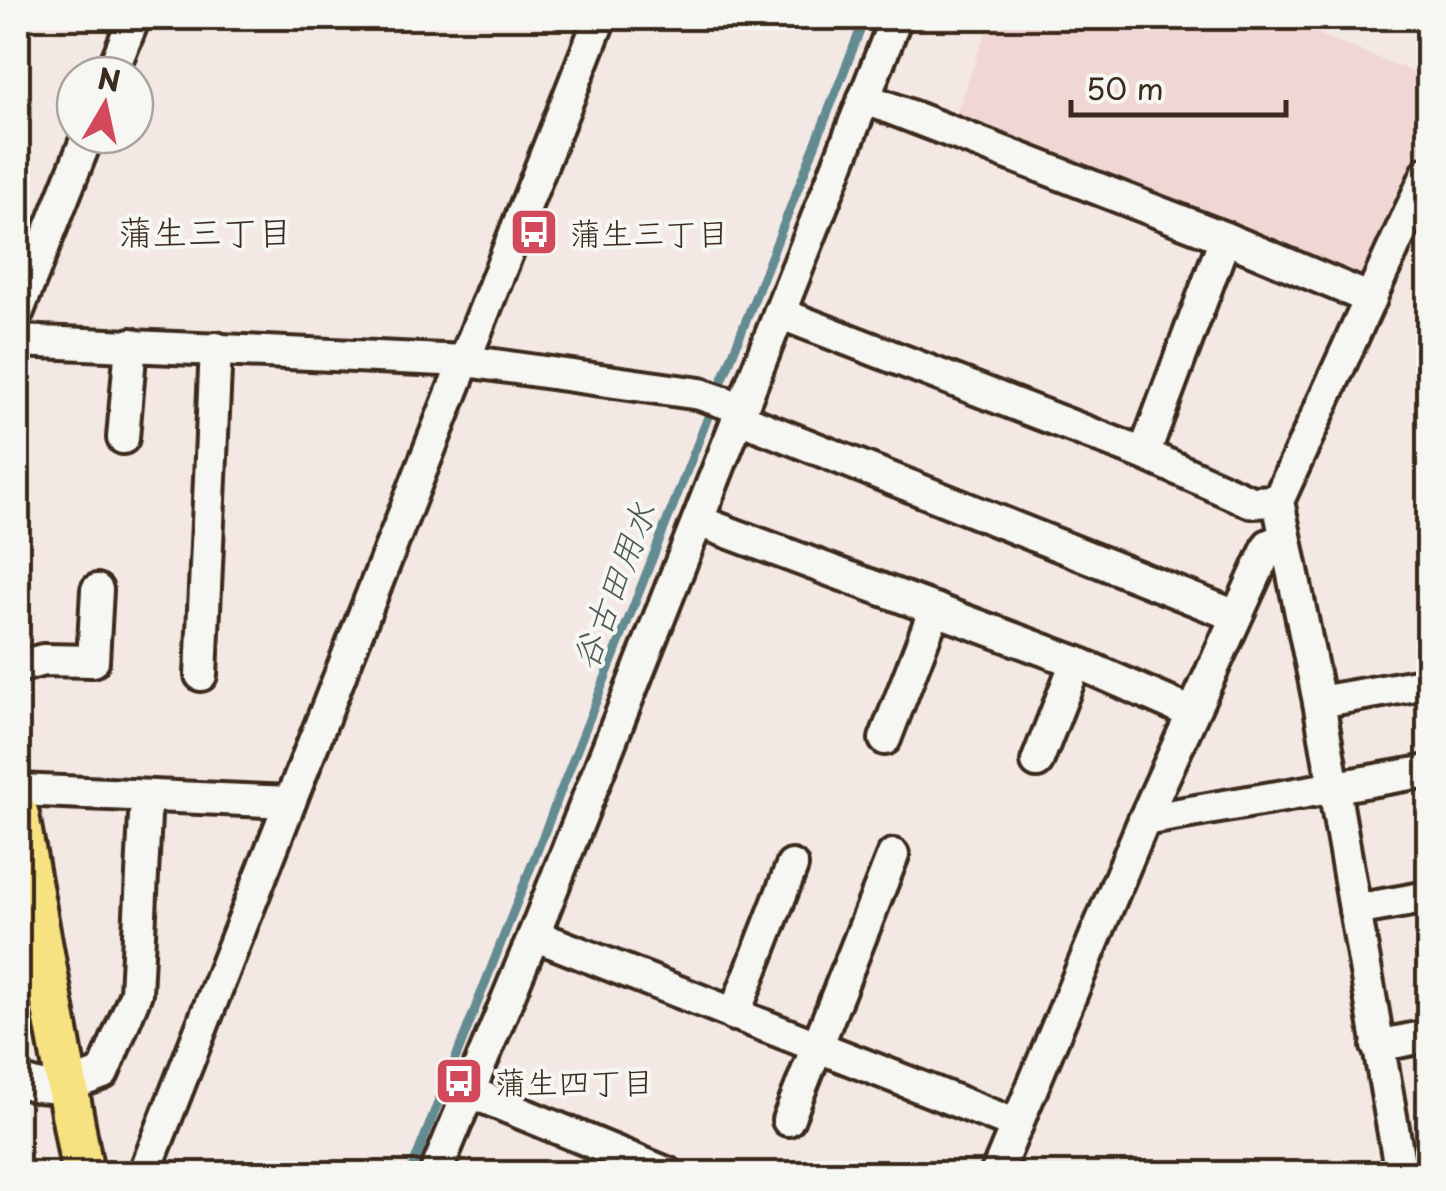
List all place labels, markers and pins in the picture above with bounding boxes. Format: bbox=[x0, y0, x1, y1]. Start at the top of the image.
bus stop icon: 蒲生三丁目 bbox=[508, 206, 560, 258]
place label: 蒲生三丁目 bbox=[569, 208, 729, 256]
bus stop icon: 蒲生四丁目 bbox=[433, 1055, 485, 1107]
place label: 蒲生四丁目 bbox=[494, 1057, 654, 1105]

